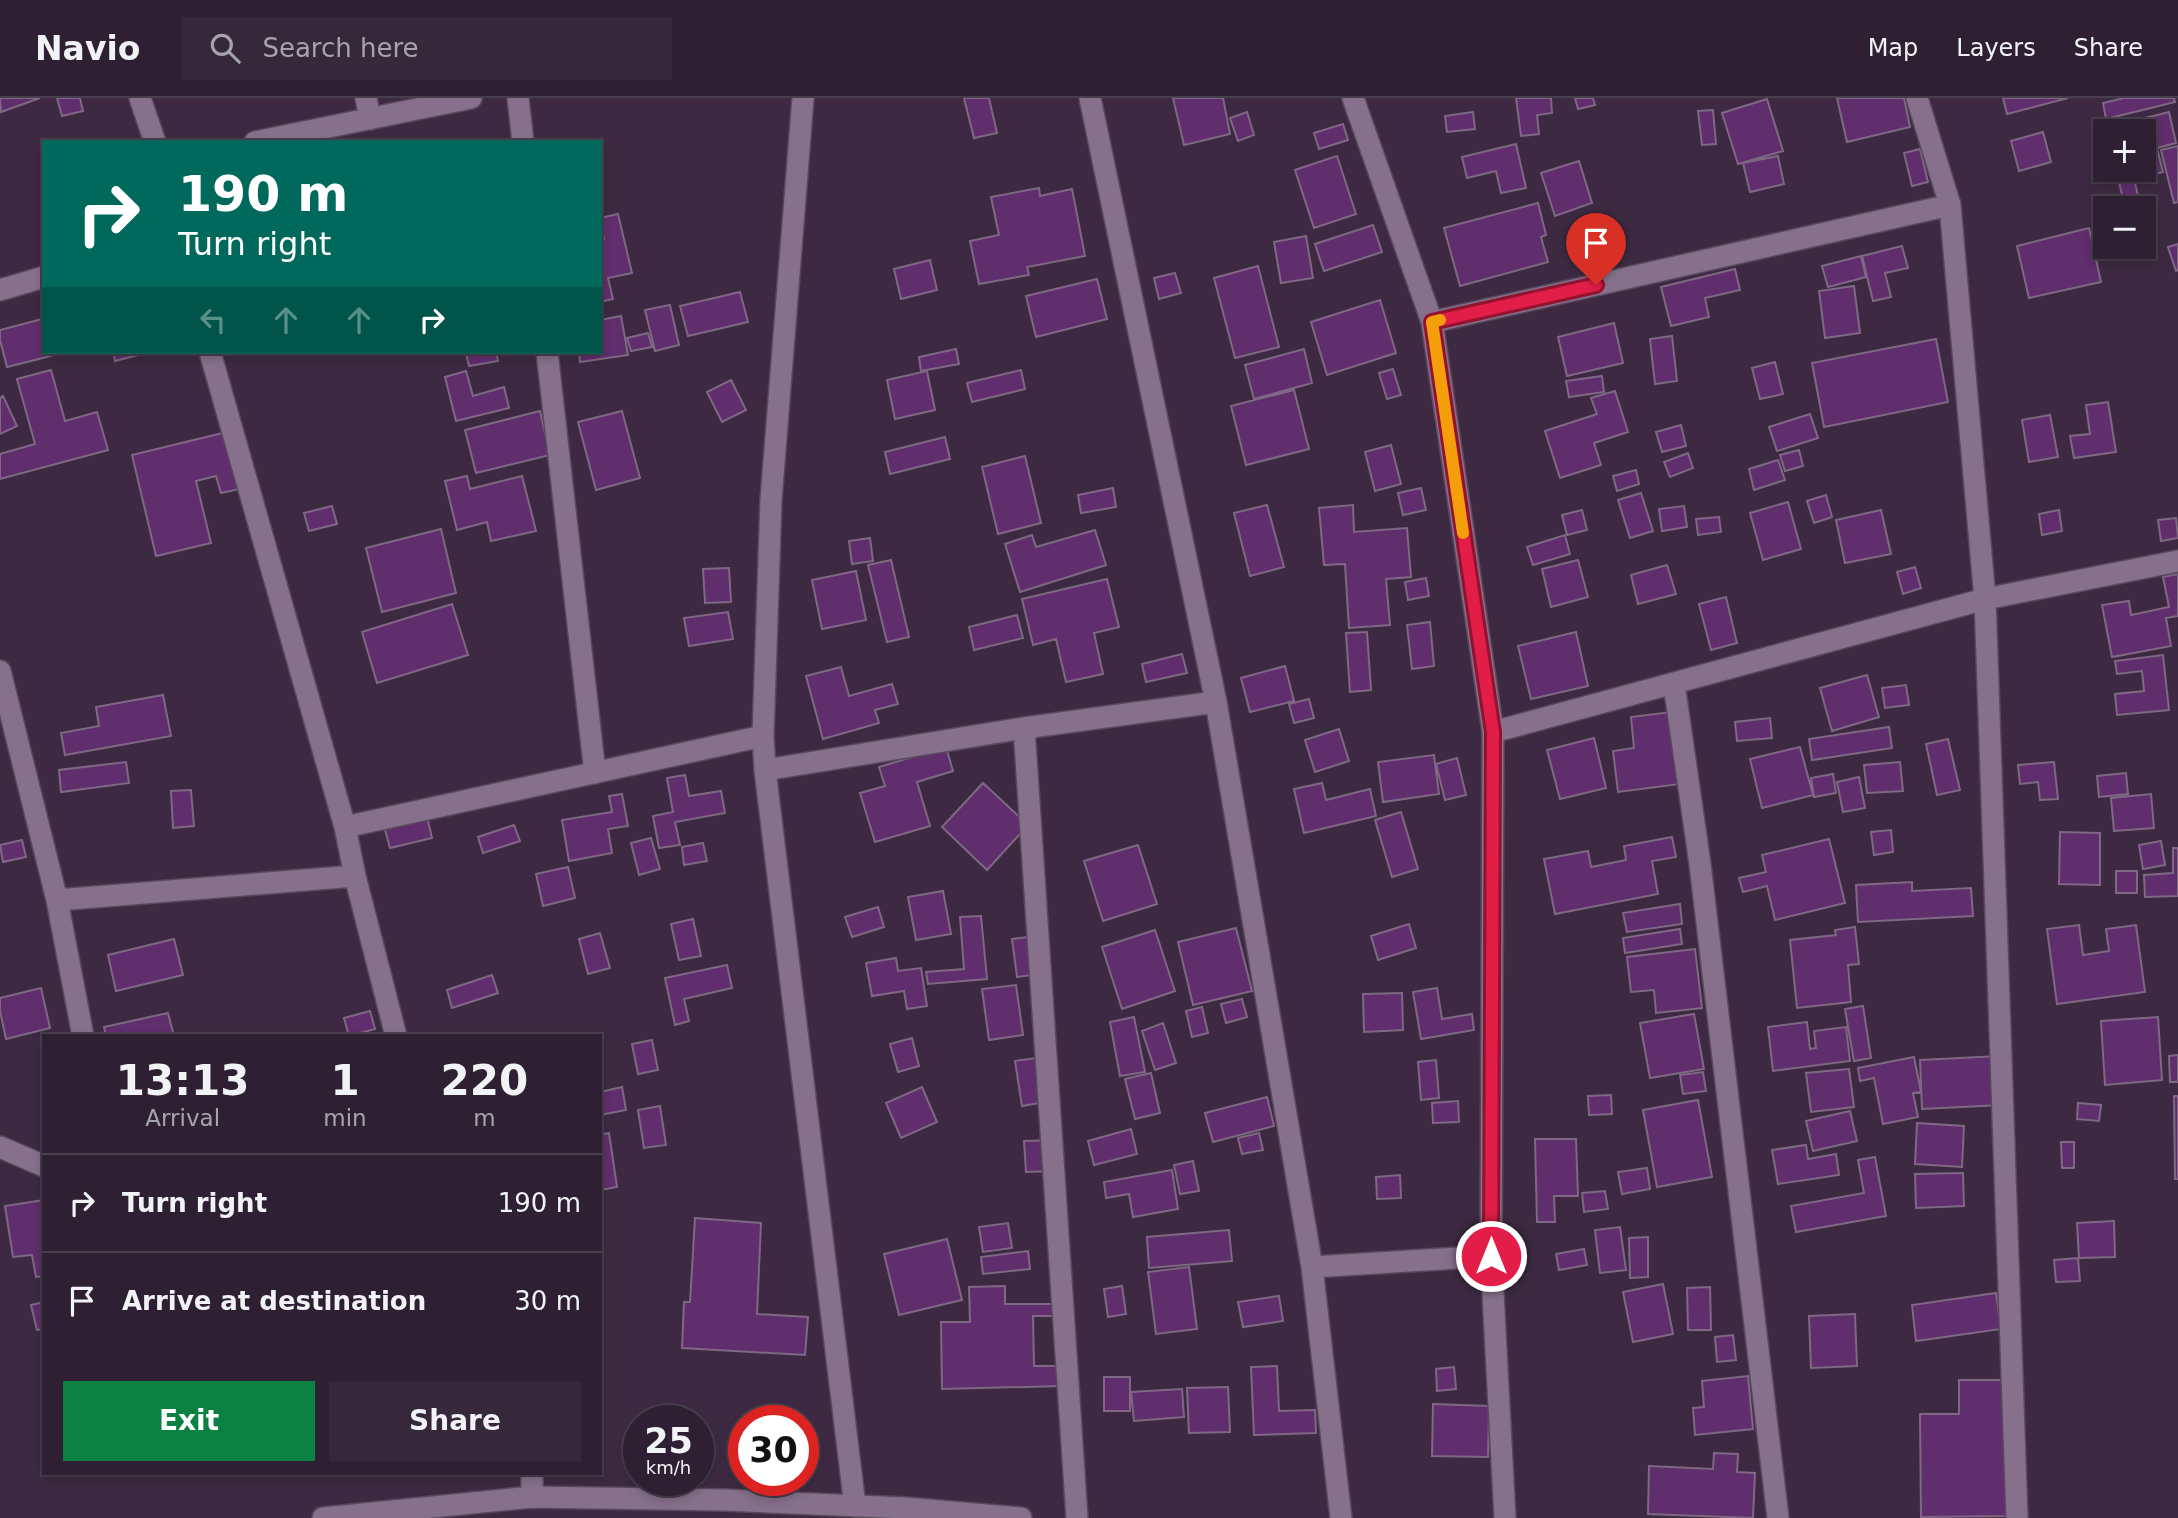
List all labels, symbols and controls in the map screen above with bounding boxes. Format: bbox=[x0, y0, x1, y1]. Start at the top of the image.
search box bbox=[182, 17, 672, 80]
text: Navio bbox=[35, 29, 140, 68]
icon: search bbox=[206, 29, 244, 67]
text: Search here bbox=[262, 33, 419, 63]
text: Map bbox=[1868, 34, 1918, 62]
text: Layers bbox=[1956, 34, 2036, 62]
text: Share bbox=[2074, 34, 2143, 62]
map controls bbox=[2093, 119, 2156, 259]
button: + bbox=[2093, 119, 2156, 182]
text: 190 m bbox=[178, 166, 348, 223]
icon: right bbox=[63, 168, 154, 259]
button: − bbox=[2093, 196, 2156, 259]
pin bbox=[1566, 213, 1626, 285]
icon: arrive bbox=[1577, 224, 1615, 262]
text: Turn right bbox=[178, 225, 331, 263]
icon: left bbox=[194, 301, 232, 339]
icon: ahead bbox=[267, 301, 305, 339]
icon: ahead bbox=[340, 301, 378, 339]
icon: right bbox=[413, 301, 451, 339]
text: 13:13 bbox=[116, 1056, 250, 1105]
text: 1 bbox=[330, 1056, 360, 1105]
text: 220 bbox=[441, 1056, 528, 1105]
text: Arrival bbox=[145, 1105, 220, 1131]
text: min bbox=[323, 1105, 367, 1131]
text: m bbox=[473, 1105, 496, 1131]
icon: right bbox=[63, 1184, 101, 1222]
text: Turn right bbox=[122, 1188, 267, 1218]
text: 190 m bbox=[498, 1188, 581, 1218]
position arrow bbox=[1454, 1219, 1528, 1293]
icon: arrive bbox=[63, 1282, 101, 1320]
text: Arrive at destination bbox=[122, 1286, 426, 1316]
text: 30 m bbox=[514, 1286, 581, 1316]
button: Exit bbox=[63, 1381, 315, 1461]
button: Share bbox=[329, 1381, 581, 1461]
speed limit sign: 30 bbox=[728, 1405, 819, 1496]
text: 25 bbox=[644, 1421, 693, 1461]
text: km/h bbox=[646, 1457, 691, 1478]

